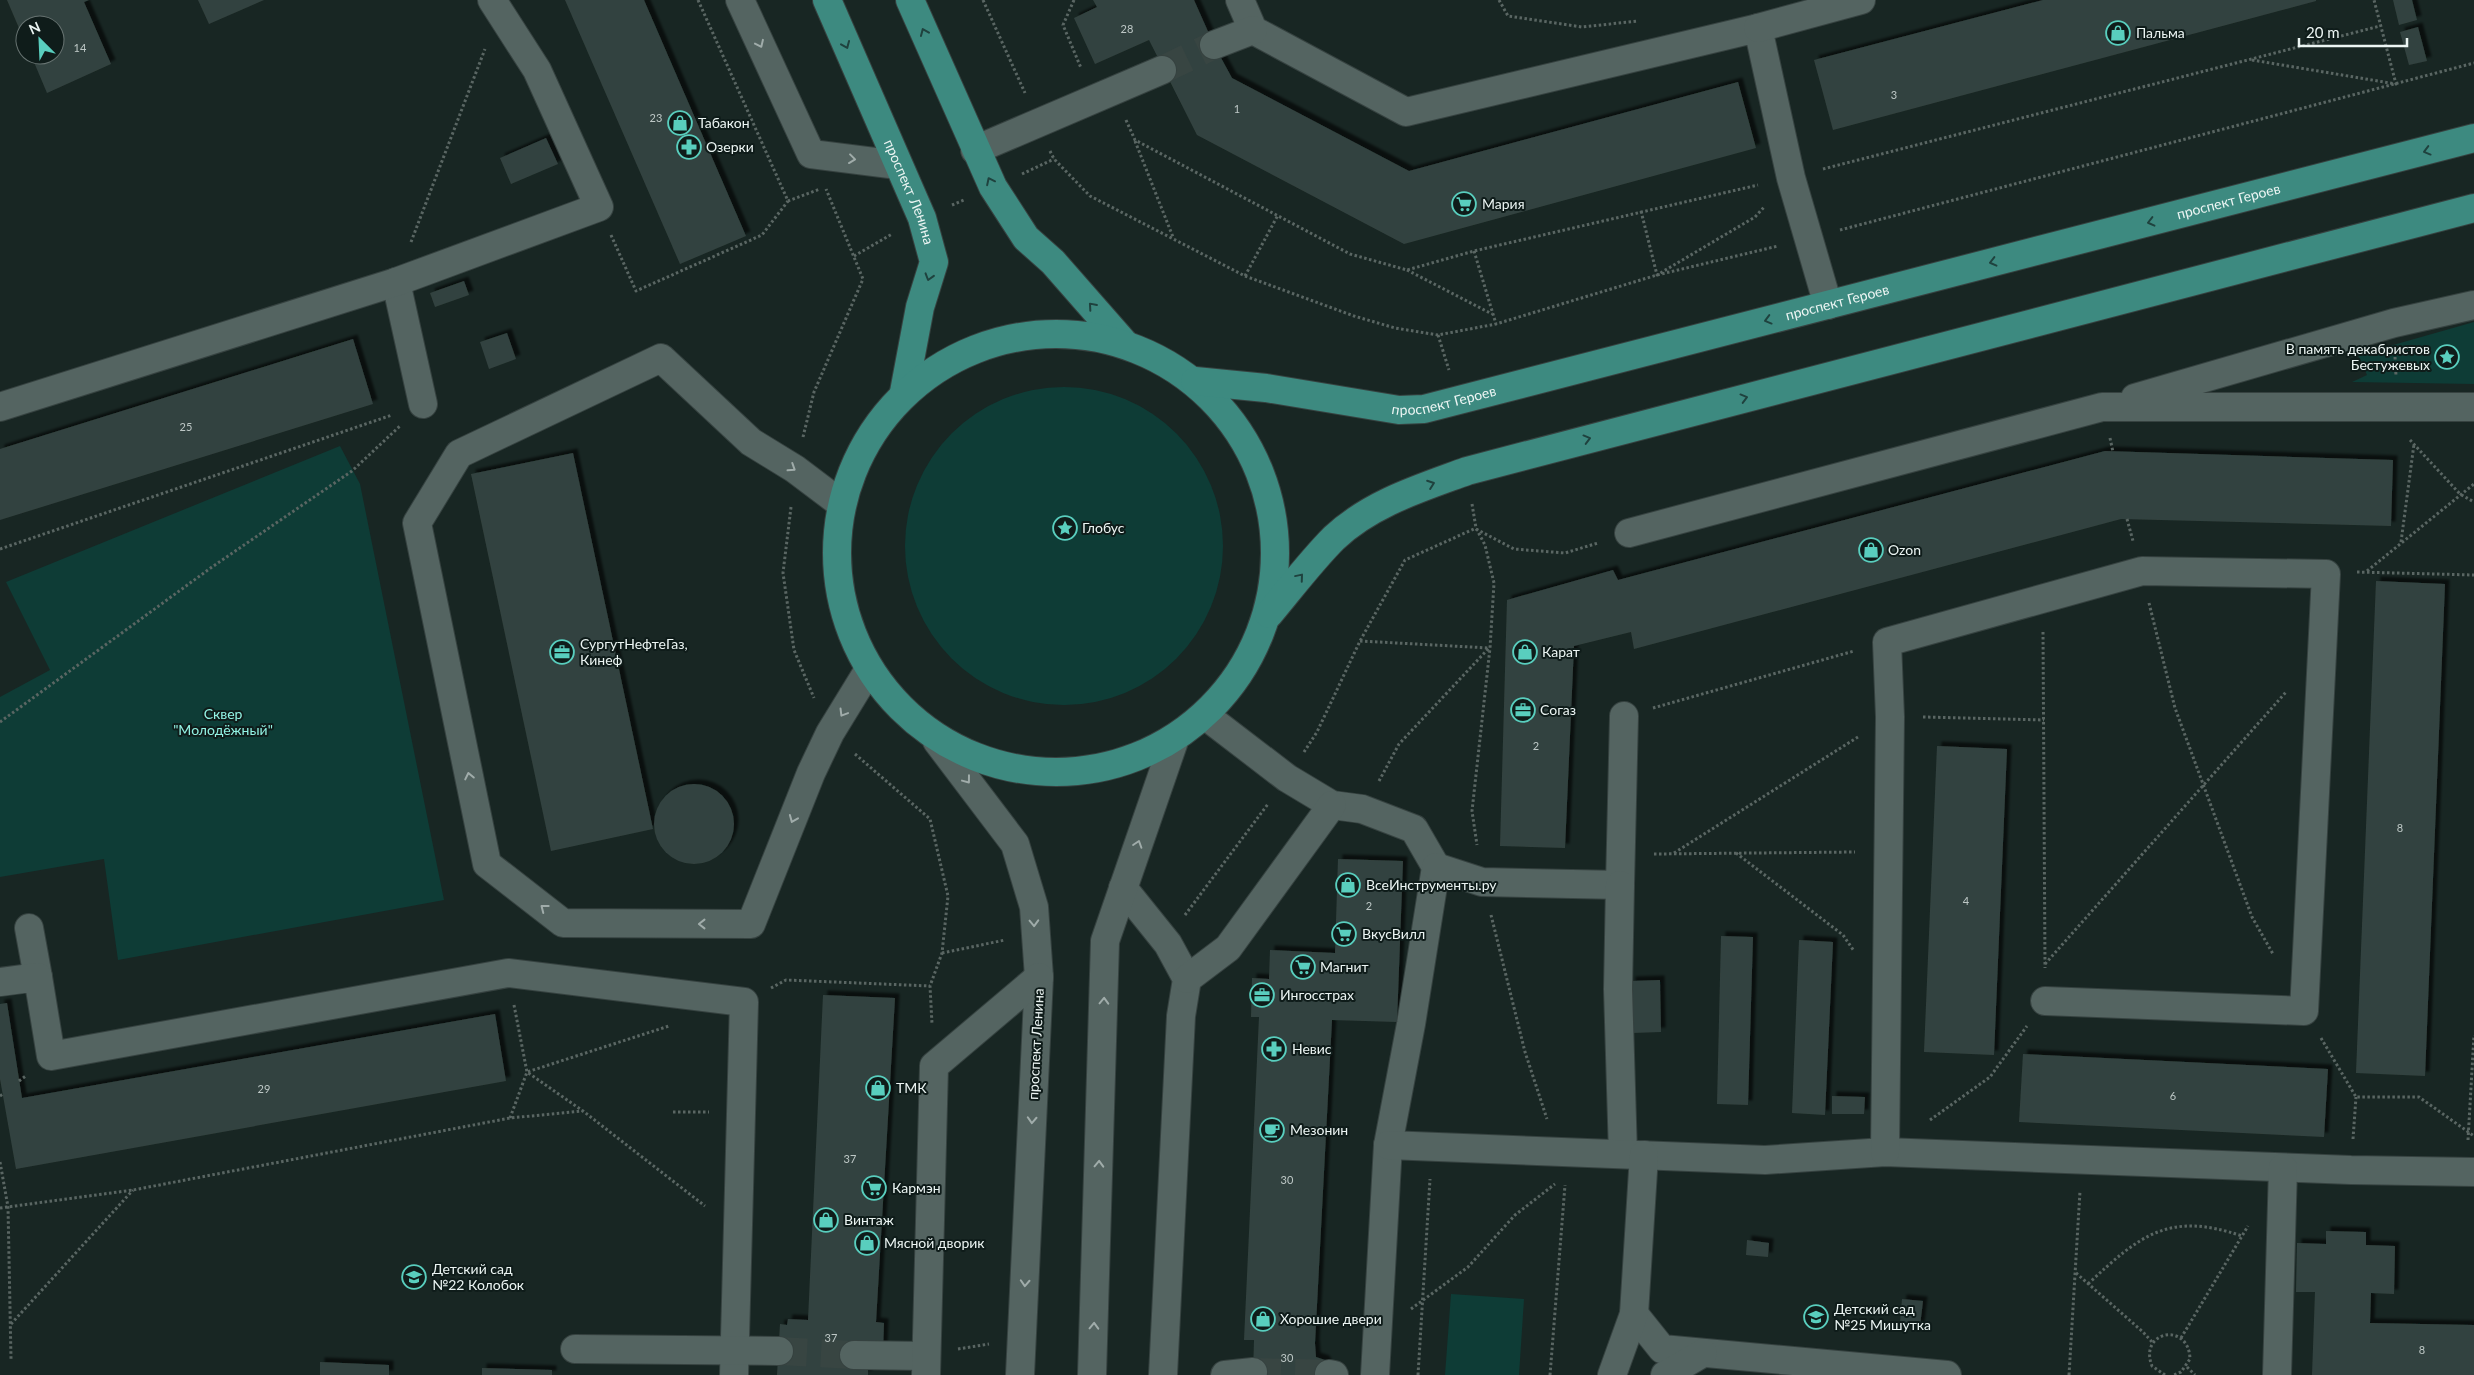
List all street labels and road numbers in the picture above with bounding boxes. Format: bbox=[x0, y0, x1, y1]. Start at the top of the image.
street label: проспект Ленина bbox=[881, 137, 938, 246]
street label: проспект Героев bbox=[2175, 179, 2282, 222]
street label: проспект Героев bbox=[1784, 280, 1891, 323]
street label: проспект Героев bbox=[1391, 382, 1498, 418]
street label: проспект Ленина bbox=[1024, 988, 1047, 1100]

